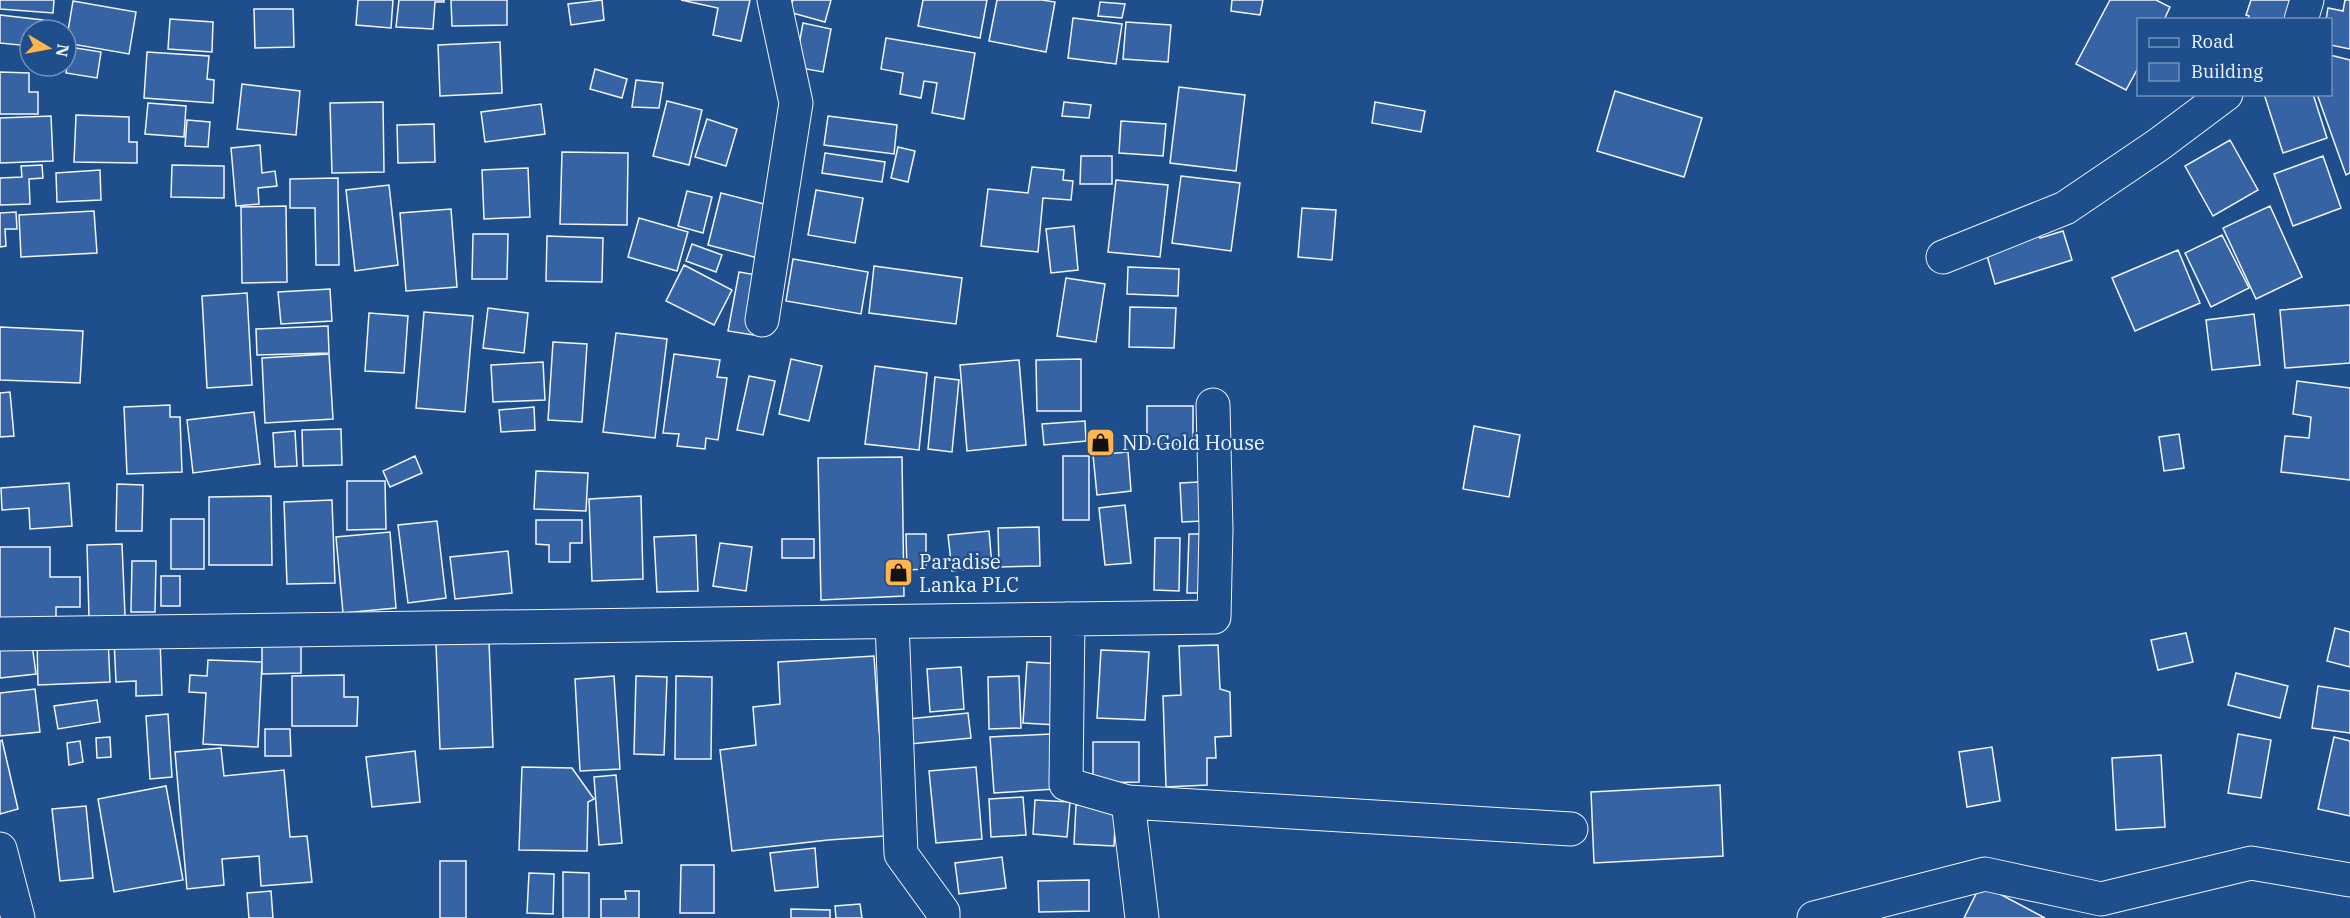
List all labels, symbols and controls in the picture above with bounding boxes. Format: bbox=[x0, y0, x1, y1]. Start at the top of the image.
north arrow bbox=[18, 18, 78, 78]
legend bbox=[2137, 18, 2332, 96]
text: Road bbox=[2191, 30, 2234, 53]
text: N bbox=[52, 43, 74, 59]
text: Building bbox=[2191, 60, 2263, 83]
shop icon: ND Gold House bbox=[1085, 427, 1117, 459]
place label: ND Gold House bbox=[1122, 429, 1265, 456]
place label: Paradise Lanka PLC bbox=[919, 548, 1019, 598]
shop icon: Paradise Lanka PLC bbox=[882, 557, 914, 589]

